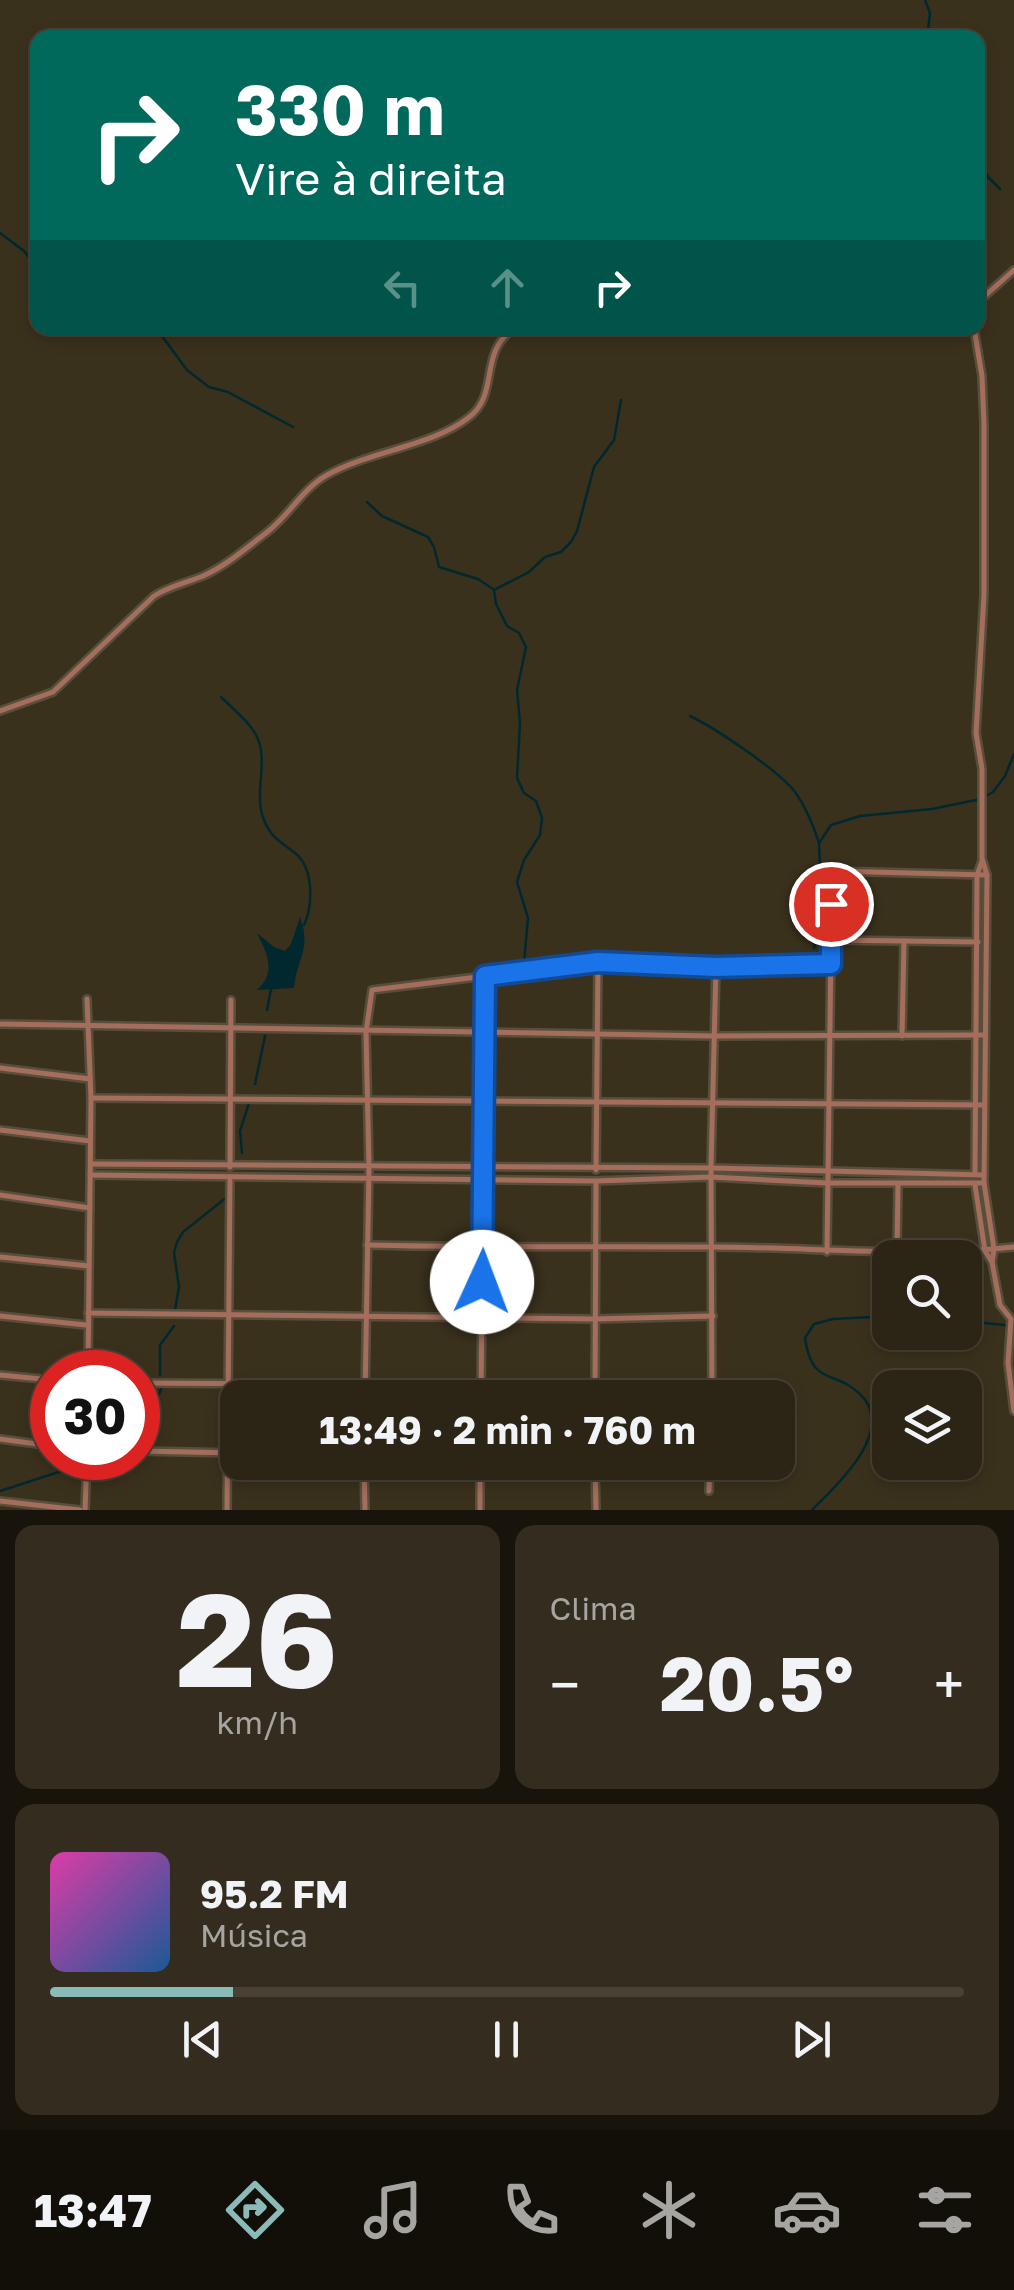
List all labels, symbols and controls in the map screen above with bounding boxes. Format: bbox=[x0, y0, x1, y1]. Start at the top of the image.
text: 330 m bbox=[235, 66, 445, 150]
icon: right bbox=[70, 70, 200, 200]
text: Vire à direita bbox=[235, 151, 507, 205]
icon: left bbox=[375, 260, 430, 315]
icon: ahead bbox=[480, 260, 535, 315]
icon: right bbox=[585, 260, 640, 315]
pin bbox=[789, 862, 874, 947]
icon: arrive bbox=[804, 877, 859, 932]
position arrow bbox=[430, 1230, 534, 1334]
map controls bbox=[872, 1240, 982, 1480]
button: search bbox=[872, 1240, 982, 1350]
speed limit sign: 30 bbox=[30, 1350, 160, 1480]
button: layers bbox=[872, 1370, 982, 1480]
text: 13:49 · 2 min · 760 m bbox=[319, 1407, 696, 1452]
text: 26 bbox=[176, 1560, 338, 1716]
text: Clima bbox=[550, 1589, 636, 1627]
text: 20.5° bbox=[660, 1637, 854, 1728]
text: − bbox=[550, 1651, 580, 1717]
text: + bbox=[934, 1651, 964, 1717]
text: km/h bbox=[217, 1703, 298, 1741]
text: 95.2 FM bbox=[200, 1871, 349, 1916]
text: Música bbox=[200, 1916, 308, 1954]
icon: previous bbox=[175, 2012, 230, 2067]
icon: pause bbox=[479, 2012, 534, 2067]
icon: next bbox=[784, 2012, 839, 2067]
icon: directions bbox=[220, 2175, 290, 2245]
icon: music bbox=[358, 2175, 428, 2245]
icon: phone bbox=[496, 2175, 566, 2245]
icon: climate bbox=[634, 2175, 704, 2245]
icon: car bbox=[772, 2175, 842, 2245]
icon: filters bbox=[910, 2175, 980, 2245]
text: 13:47 bbox=[34, 2183, 152, 2237]

